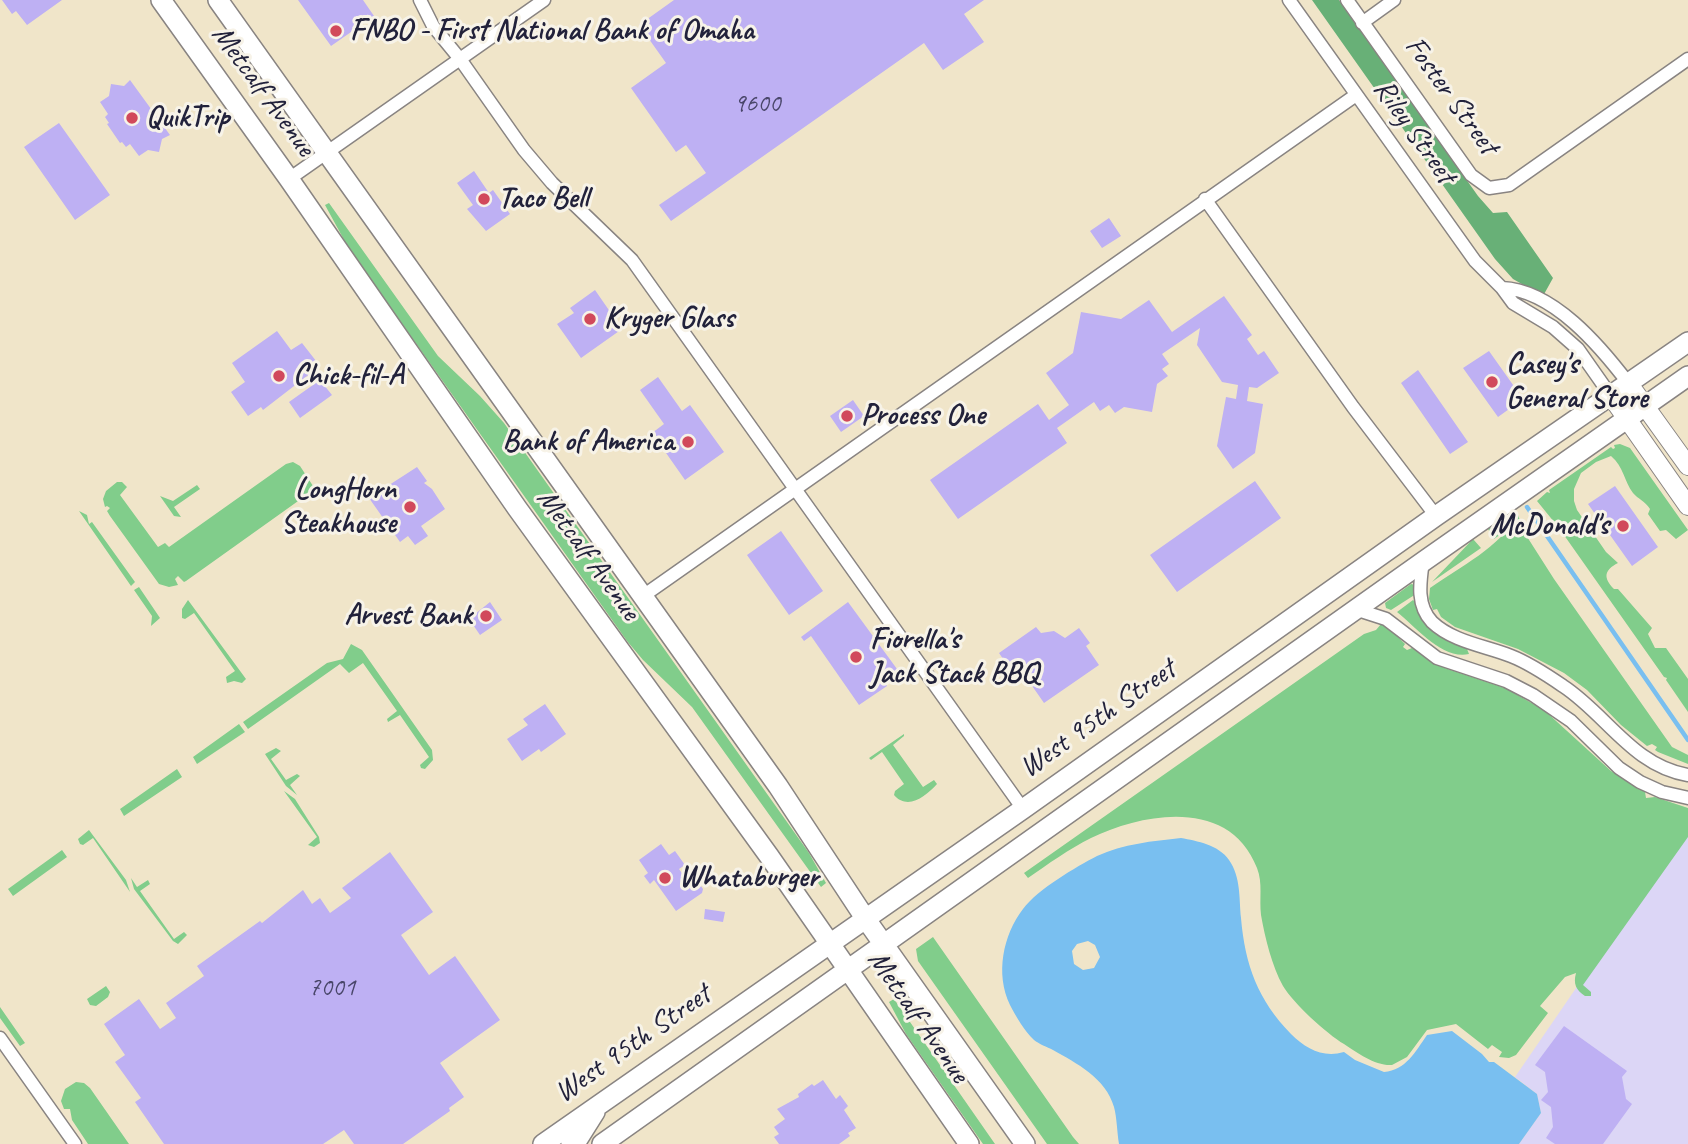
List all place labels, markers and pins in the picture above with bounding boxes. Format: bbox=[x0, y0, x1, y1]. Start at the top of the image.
place label: FNBO - First National Bank of Omaha bbox=[350, 13, 754, 49]
marker: FNBO - First National Bank of Omaha bbox=[328, 23, 344, 39]
place label: QuikTrip bbox=[146, 100, 229, 136]
marker: QuikTrip bbox=[124, 110, 140, 126]
place label: Taco Bell bbox=[498, 181, 588, 217]
marker: Taco Bell bbox=[476, 191, 492, 207]
place label: Kryger Glass bbox=[604, 301, 734, 337]
marker: Kryger Glass bbox=[582, 311, 598, 327]
place label: Casey's General Store bbox=[1506, 347, 1648, 418]
place label: Chick-fil-A bbox=[293, 358, 403, 394]
marker: Chick-fil-A bbox=[271, 368, 287, 384]
marker: Casey's General Store bbox=[1484, 374, 1500, 390]
place label: Process One bbox=[861, 398, 985, 434]
marker: Process One bbox=[839, 408, 855, 424]
place label: Bank of America bbox=[502, 424, 674, 460]
marker: Bank of America bbox=[680, 434, 696, 450]
place label: LongHorn Steakhouse bbox=[281, 472, 396, 542]
marker: LongHorn Steakhouse bbox=[402, 499, 418, 515]
place label: McDonald's bbox=[1490, 508, 1609, 544]
marker: McDonald's bbox=[1615, 518, 1631, 534]
place label: Arvest Bank bbox=[344, 598, 472, 634]
marker: Arvest Bank bbox=[478, 608, 494, 624]
place label: Fiorella's Jack Stack BBQ bbox=[870, 622, 1037, 692]
marker: Fiorella's Jack Stack BBQ bbox=[848, 649, 864, 665]
place label: Whataburger bbox=[679, 860, 818, 896]
marker: Whataburger bbox=[657, 870, 673, 886]

